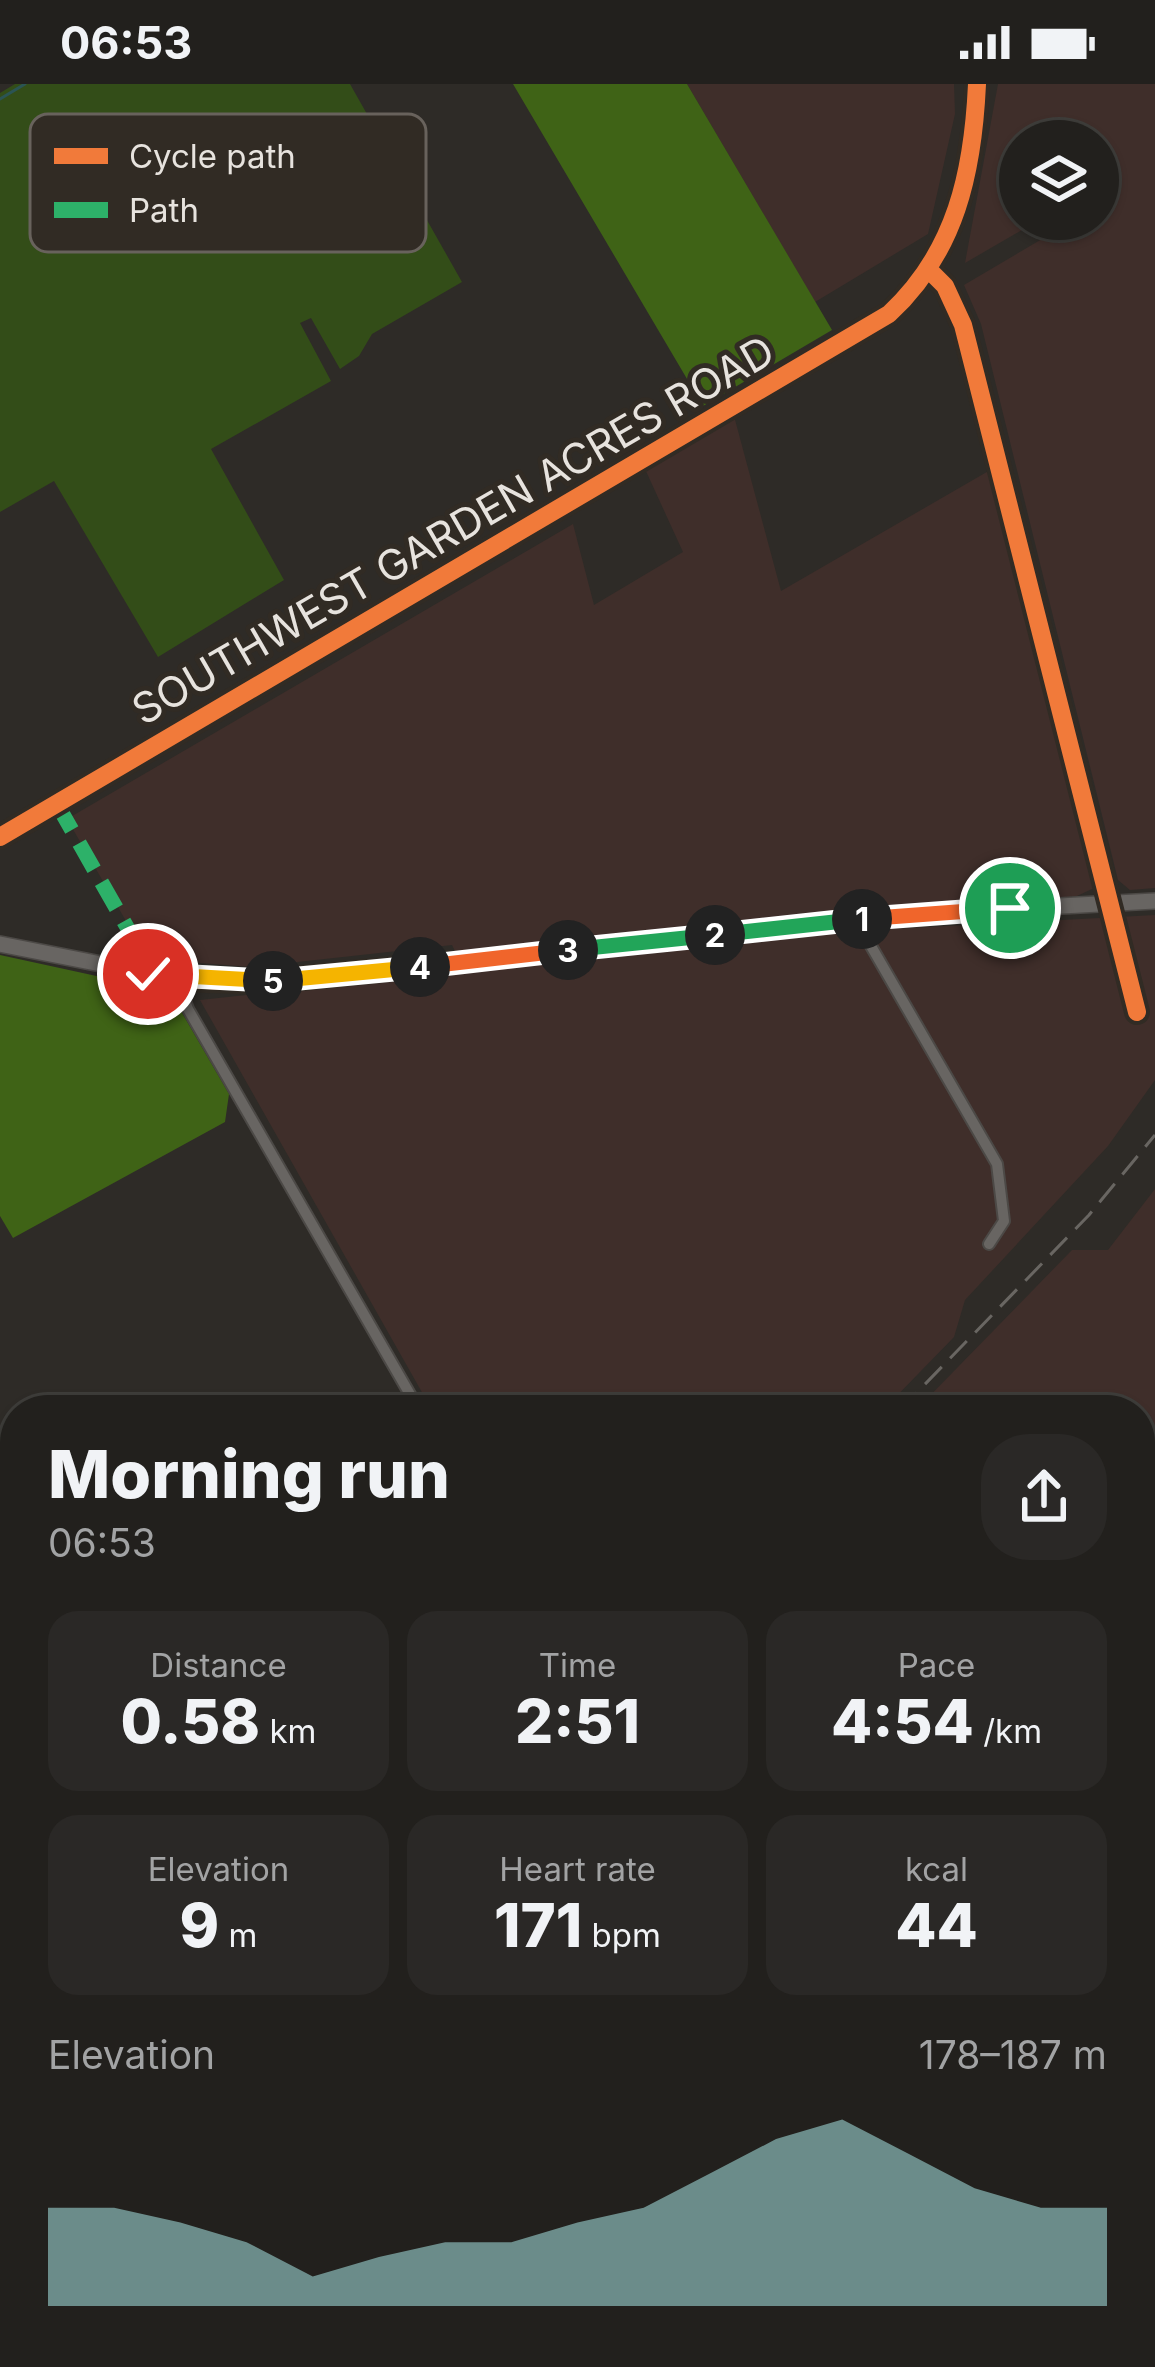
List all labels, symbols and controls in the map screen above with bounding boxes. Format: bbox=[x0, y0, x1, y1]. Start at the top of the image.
text: 06:53 bbox=[60, 15, 192, 70]
legend bbox=[30, 114, 426, 252]
map controls bbox=[999, 120, 1119, 240]
button: layers bbox=[999, 120, 1119, 240]
text: Cycle path bbox=[129, 136, 296, 176]
text: Path bbox=[129, 190, 199, 230]
street label: SOUTHWEST GARDEN ACRES ROAD bbox=[123, 324, 783, 735]
pin bbox=[959, 857, 1061, 959]
icon: arrive bbox=[977, 875, 1043, 941]
pin: 1 bbox=[832, 889, 892, 949]
text: 1 bbox=[855, 899, 869, 939]
pin: 2 bbox=[685, 905, 745, 965]
text: 2 bbox=[705, 915, 725, 955]
pin: 3 bbox=[538, 920, 598, 980]
pin bbox=[97, 923, 199, 1025]
text: 3 bbox=[557, 930, 579, 970]
pin: 4 bbox=[390, 937, 450, 997]
icon: check bbox=[115, 941, 181, 1007]
text: 4 bbox=[409, 947, 431, 987]
pin: 5 bbox=[243, 951, 303, 1011]
text: 5 bbox=[262, 961, 284, 1001]
text: Morning run bbox=[48, 1434, 450, 1514]
button: share bbox=[981, 1434, 1107, 1560]
text: 06:53 bbox=[48, 1519, 156, 1566]
text: Distance bbox=[150, 1645, 287, 1685]
text: Time bbox=[539, 1645, 616, 1685]
text: Pace bbox=[898, 1645, 975, 1685]
text: 0.58 bbox=[121, 1685, 260, 1757]
text: 2:51 bbox=[515, 1685, 640, 1757]
text: 4:54 bbox=[831, 1685, 974, 1757]
text: km bbox=[260, 1711, 316, 1751]
text: /km bbox=[974, 1711, 1042, 1751]
text: Elevation bbox=[148, 1849, 289, 1889]
text: Heart rate bbox=[499, 1849, 656, 1889]
text: kcal bbox=[905, 1849, 968, 1889]
text: 9 bbox=[180, 1889, 219, 1961]
text: 171 bbox=[494, 1889, 582, 1961]
text: 44 bbox=[895, 1889, 978, 1961]
text: m bbox=[219, 1915, 257, 1955]
text: bpm bbox=[582, 1915, 661, 1955]
text: Elevation bbox=[48, 2031, 215, 2078]
text: 178–187 m bbox=[919, 2031, 1107, 2078]

